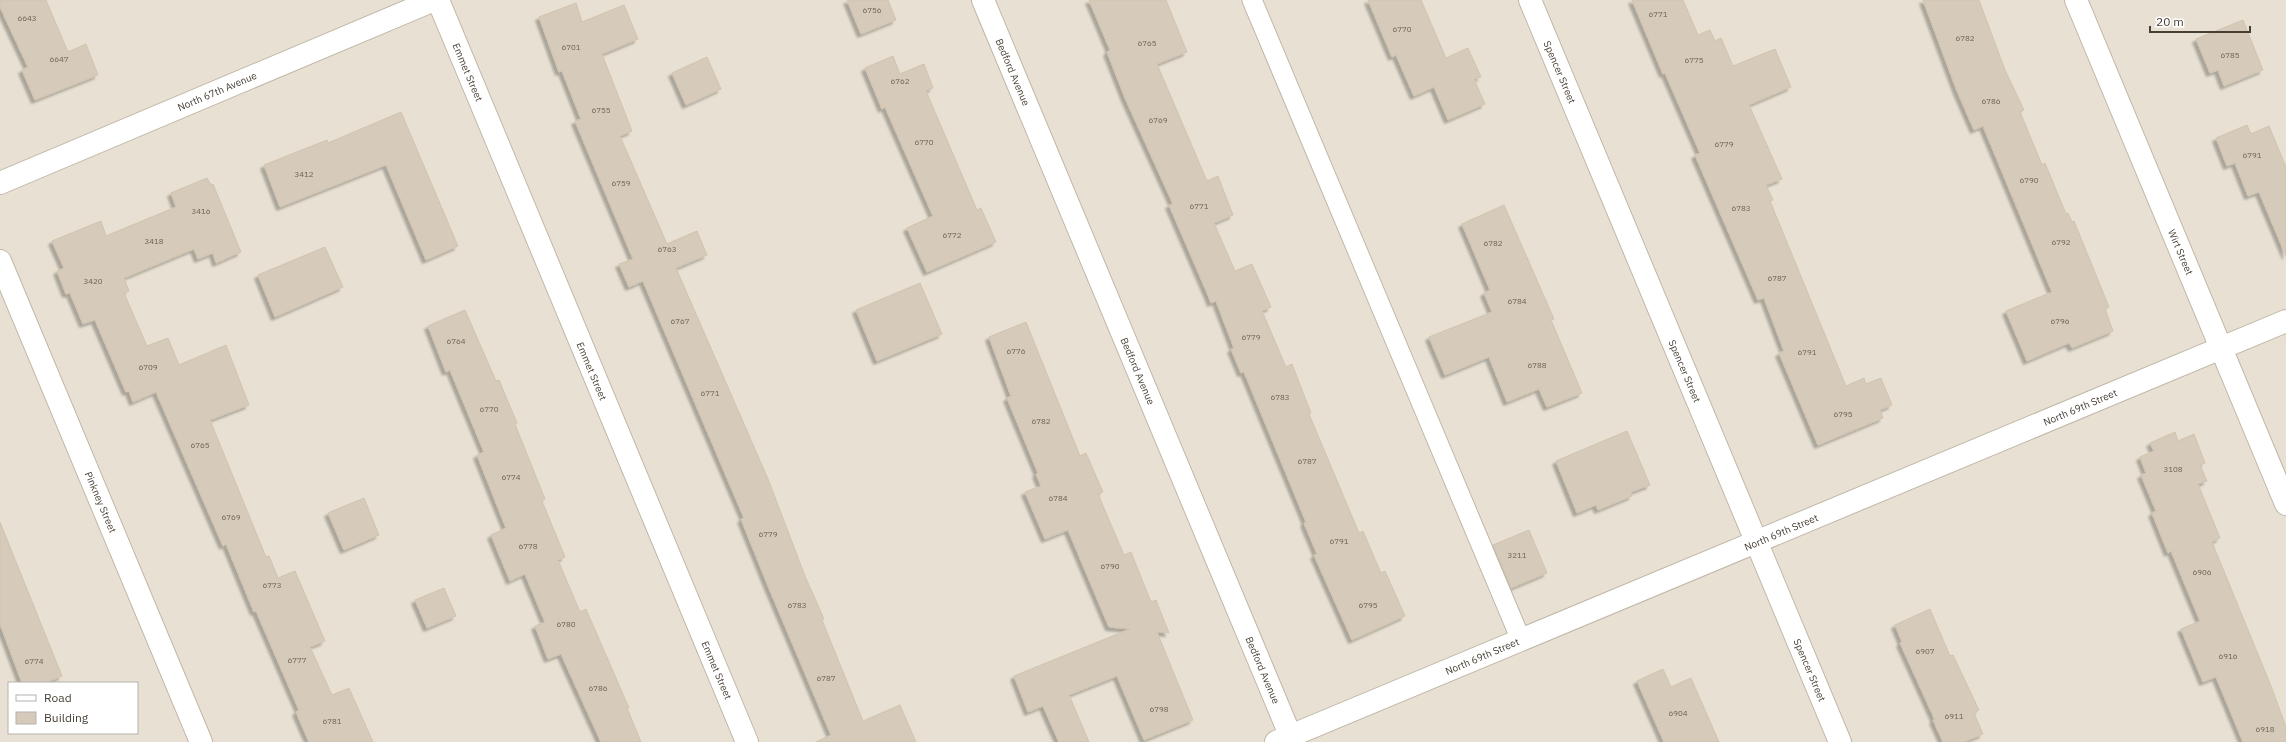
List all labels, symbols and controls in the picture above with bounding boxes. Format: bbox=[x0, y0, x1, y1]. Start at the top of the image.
house number: 6756 bbox=[862, 5, 882, 15]
scale bar bbox=[2150, 8, 2250, 34]
house number: 6771 bbox=[1648, 9, 1668, 19]
house number: 6643 bbox=[17, 13, 37, 23]
text: 20 m bbox=[2156, 14, 2184, 29]
house number: 6770 bbox=[1392, 24, 1412, 34]
house number: 6782 bbox=[1955, 33, 1975, 43]
street label: Bedford Avenue bbox=[993, 37, 1033, 108]
house number: 6765 bbox=[1137, 38, 1157, 48]
street label: Spencer Street bbox=[1541, 39, 1579, 106]
street label: Emmet Street bbox=[449, 41, 486, 104]
house number: 6701 bbox=[561, 42, 581, 52]
house number: 6785 bbox=[2220, 50, 2240, 60]
house number: 6647 bbox=[49, 54, 69, 64]
house number: 6775 bbox=[1684, 55, 1704, 65]
street label: North 67th Avenue bbox=[176, 69, 259, 114]
house number: 6762 bbox=[890, 76, 910, 86]
house number: 6786 bbox=[1981, 96, 2001, 106]
house number: 6755 bbox=[591, 105, 611, 115]
house number: 6769 bbox=[1148, 115, 1168, 125]
house number: 6770 bbox=[914, 137, 934, 147]
house number: 6779 bbox=[1714, 139, 1734, 149]
house number: 6791 bbox=[2242, 150, 2262, 160]
house number: 3412 bbox=[294, 169, 314, 179]
house number: 6790 bbox=[2019, 175, 2039, 185]
house number: 6759 bbox=[611, 178, 631, 188]
house number: 6771 bbox=[1189, 201, 1209, 211]
house number: 6783 bbox=[1731, 203, 1751, 213]
house number: 3416 bbox=[191, 206, 211, 216]
street label: Wirt Street bbox=[2165, 227, 2196, 277]
house number: 6772 bbox=[942, 230, 962, 240]
house number: 3418 bbox=[144, 236, 164, 246]
house number: 6792 bbox=[2051, 237, 2071, 247]
house number: 6782 bbox=[1483, 238, 1503, 248]
house number: 6763 bbox=[657, 244, 677, 254]
house number: 6787 bbox=[1767, 273, 1787, 283]
house number: 3420 bbox=[83, 276, 103, 286]
house number: 6784 bbox=[1507, 296, 1527, 306]
house number: 6767 bbox=[670, 316, 690, 326]
house number: 6796 bbox=[2050, 316, 2070, 326]
house number: 6779 bbox=[1241, 332, 1261, 342]
house number: 6764 bbox=[446, 336, 466, 346]
street label: Bedford Avenue bbox=[1118, 336, 1158, 407]
street label: Spencer Street bbox=[1666, 338, 1704, 405]
street label: Emmet Street bbox=[573, 340, 610, 403]
house number: 6776 bbox=[1006, 346, 1026, 356]
house number: 6791 bbox=[1797, 347, 1817, 357]
house number: 6788 bbox=[1527, 360, 1547, 370]
house number: 6709 bbox=[138, 362, 158, 372]
street label: North 69th Street bbox=[2041, 386, 2119, 429]
house number: 6771 bbox=[700, 388, 720, 398]
house number: 6783 bbox=[1270, 392, 1290, 402]
house number: 6770 bbox=[479, 404, 499, 414]
house number: 6795 bbox=[1833, 409, 1853, 419]
house number: 6782 bbox=[1031, 416, 1051, 426]
house number: 6765 bbox=[190, 440, 210, 450]
house number: 6787 bbox=[1297, 456, 1317, 466]
house number: 3108 bbox=[2163, 464, 2183, 474]
street label: Pinkney Street bbox=[82, 470, 119, 535]
house number: 6774 bbox=[501, 472, 521, 482]
house number: 6784 bbox=[1048, 493, 1068, 503]
street label: North 69th Street bbox=[1742, 511, 1820, 554]
house number: 6769 bbox=[221, 512, 241, 522]
house number: 6779 bbox=[758, 529, 778, 539]
house number: 6791 bbox=[1329, 536, 1349, 546]
house number: 6778 bbox=[518, 541, 538, 551]
house number: 3211 bbox=[1507, 550, 1527, 560]
house number: 6790 bbox=[1100, 561, 1120, 571]
house number: 6906 bbox=[2192, 567, 2212, 577]
house number: 6773 bbox=[262, 580, 282, 590]
house number: 6783 bbox=[787, 600, 807, 610]
house number: 6795 bbox=[1358, 600, 1378, 610]
house number: 6780 bbox=[556, 619, 576, 629]
street label: Bedford Avenue bbox=[1243, 635, 1283, 706]
street label: North 69th Street bbox=[1443, 635, 1521, 678]
street label: Spencer Street bbox=[1791, 637, 1829, 704]
street label: Emmet Street bbox=[698, 639, 735, 702]
house number: 6907 bbox=[1915, 646, 1935, 656]
house number: 6916 bbox=[2218, 651, 2238, 661]
house number: 6777 bbox=[287, 655, 307, 665]
house number: 6774 bbox=[24, 656, 44, 666]
house number: 6787 bbox=[816, 673, 836, 683]
legend bbox=[8, 682, 138, 734]
house number: 6786 bbox=[588, 683, 608, 693]
text: Road bbox=[44, 690, 72, 705]
house number: 6798 bbox=[1149, 704, 1169, 714]
house number: 6904 bbox=[1668, 708, 1688, 718]
text: Building bbox=[44, 710, 89, 725]
house number: 6911 bbox=[1944, 711, 1964, 721]
house number: 6781 bbox=[322, 716, 342, 726]
house number: 6918 bbox=[2255, 724, 2275, 734]

